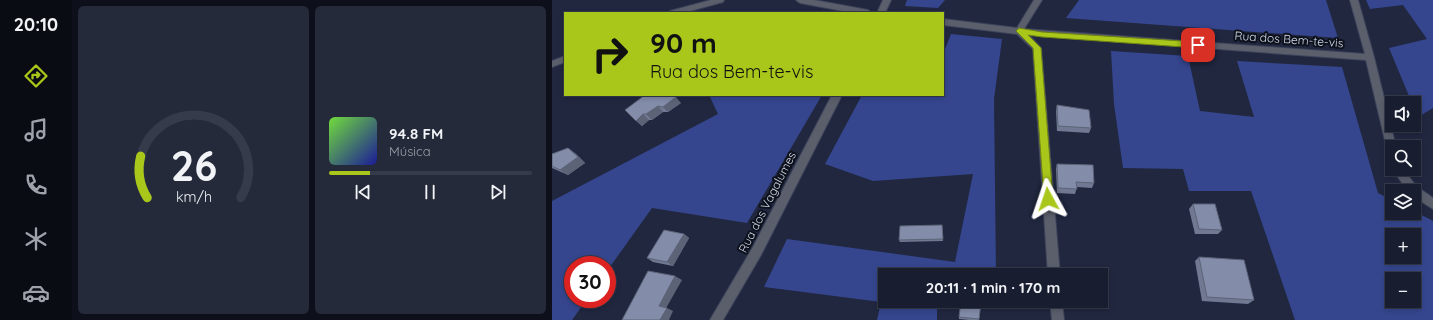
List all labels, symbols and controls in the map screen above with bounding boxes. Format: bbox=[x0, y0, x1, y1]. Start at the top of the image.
text: 20:10 bbox=[14, 13, 58, 36]
text: 90 m bbox=[650, 25, 717, 60]
icon: right bbox=[584, 28, 636, 80]
pin bbox=[1181, 28, 1215, 62]
street label: Rua dos Bem-te-vis bbox=[1234, 28, 1344, 50]
icon: arrive bbox=[1187, 34, 1209, 56]
text: Rua dos Bem-te-vis bbox=[650, 60, 813, 83]
icon: directions bbox=[22, 62, 50, 90]
map controls bbox=[1385, 96, 1421, 308]
button: sound bbox=[1385, 96, 1421, 132]
icon: music bbox=[22, 116, 50, 144]
text: 94.8 FM bbox=[389, 124, 443, 143]
text: 26 bbox=[170, 139, 217, 191]
button: search bbox=[1385, 140, 1421, 176]
text: Música bbox=[389, 143, 431, 159]
street label: Rua dos Vagalumes bbox=[735, 149, 799, 255]
icon: phone bbox=[22, 171, 50, 199]
position arrow bbox=[1027, 178, 1069, 220]
icon: previous bbox=[352, 181, 374, 203]
icon: pause bbox=[419, 181, 441, 203]
icon: next bbox=[487, 181, 509, 203]
button: layers bbox=[1385, 184, 1421, 220]
text: km/h bbox=[175, 188, 212, 206]
icon: climate bbox=[22, 225, 50, 253]
button: + bbox=[1385, 228, 1421, 264]
speed limit sign: 30 bbox=[564, 256, 616, 308]
button: − bbox=[1385, 272, 1421, 308]
text: 20:11 · 1 min · 170 m bbox=[926, 278, 1060, 297]
icon: car bbox=[22, 279, 50, 307]

